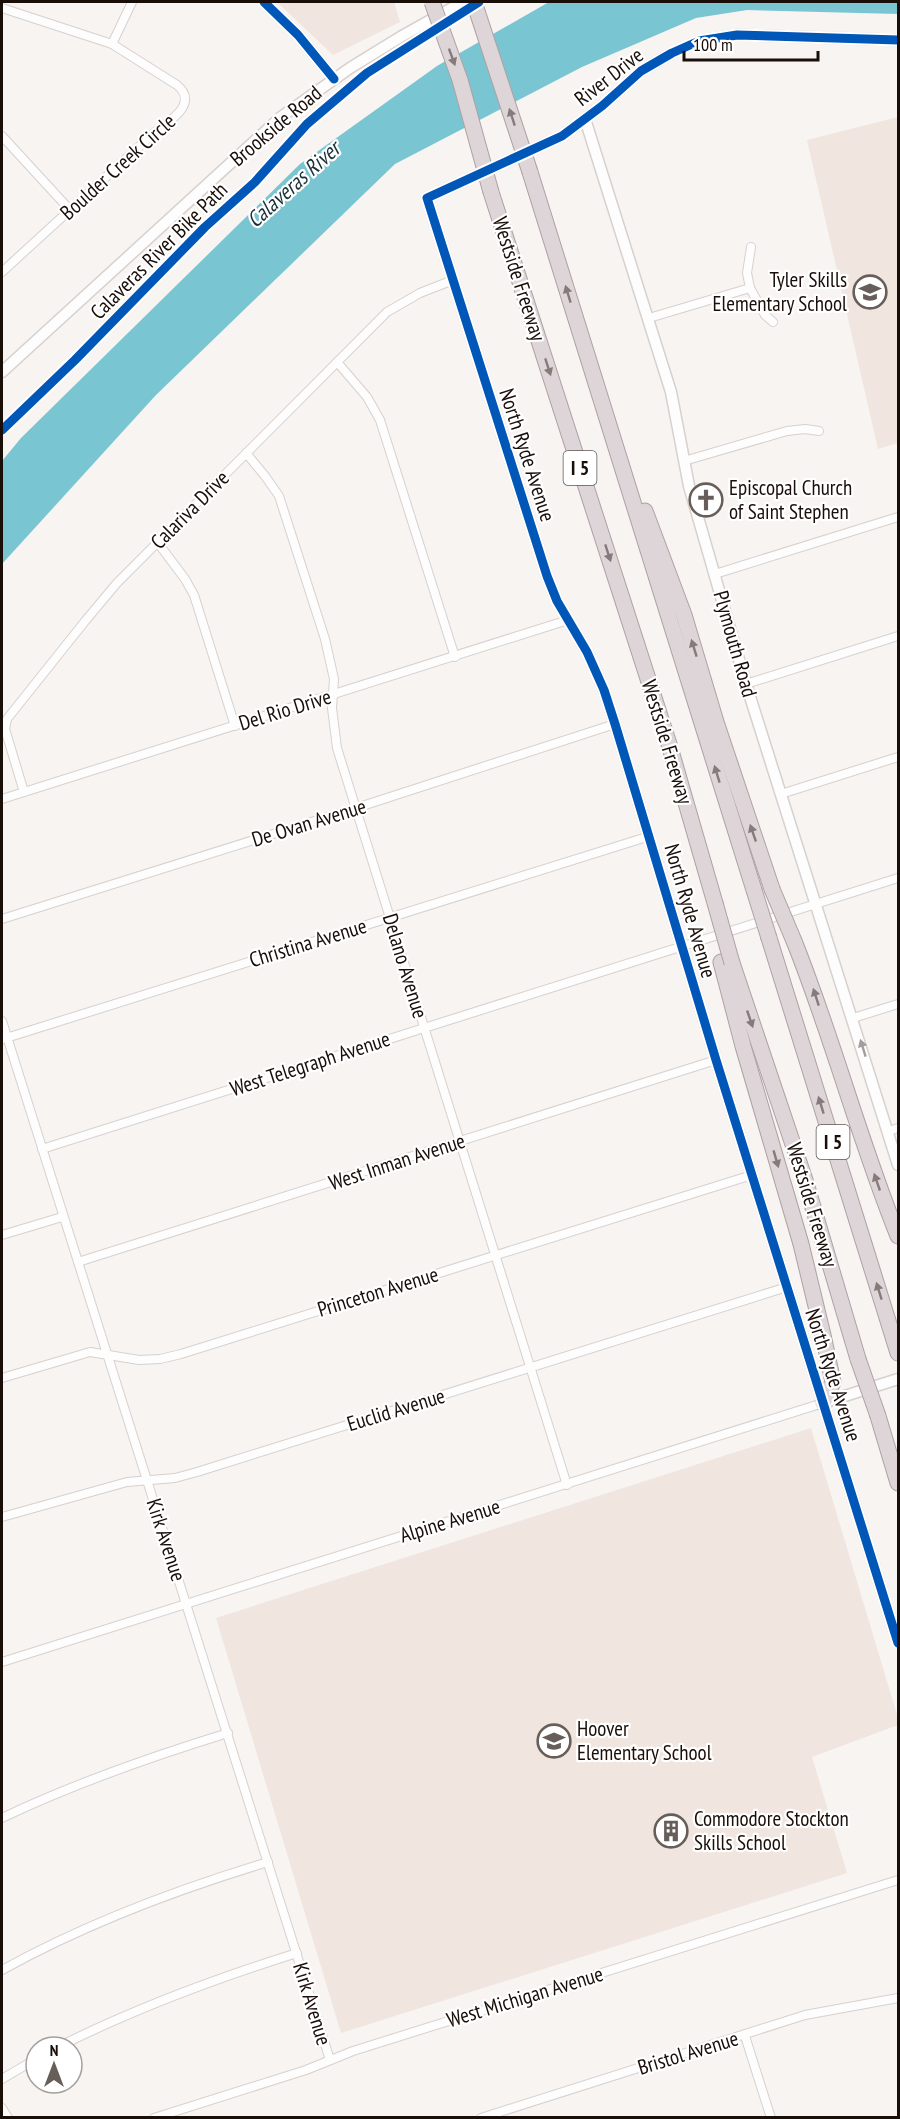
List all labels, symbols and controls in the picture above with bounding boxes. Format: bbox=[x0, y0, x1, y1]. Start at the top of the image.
scale bar bbox=[684, 24, 818, 62]
text: 100 m bbox=[693, 33, 733, 56]
street label: River Drive bbox=[569, 41, 648, 112]
one-way arrow bbox=[447, 48, 457, 66]
street label: Brookside Road bbox=[224, 79, 327, 172]
street label: Boulder Creek Circle bbox=[54, 108, 181, 226]
one-way arrow bbox=[507, 108, 516, 126]
water label: Calaveras River bbox=[241, 133, 348, 233]
street label: Calaveras River Bike Path bbox=[84, 176, 233, 325]
street label: Westside Freeway bbox=[487, 213, 552, 344]
place label: Tyler Skills Elementary School bbox=[712, 266, 847, 317]
school or university icon: Tyler Skills Elementary School bbox=[852, 274, 888, 310]
one-way arrow bbox=[562, 285, 572, 303]
one-way arrow bbox=[544, 358, 553, 376]
street label: North Ryde Avenue bbox=[493, 385, 562, 525]
road number: I 5 bbox=[564, 451, 596, 485]
street label: Calariva Drive bbox=[145, 465, 235, 555]
place label: Episcopal Church of Saint Stephen bbox=[729, 474, 852, 525]
church icon: Episcopal Church of Saint Stephen bbox=[688, 482, 724, 518]
one-way arrow bbox=[603, 544, 613, 562]
street label: Plymouth Road bbox=[707, 588, 764, 700]
one-way arrow bbox=[689, 639, 698, 657]
street label: Westside Freeway bbox=[636, 676, 699, 808]
street label: Del Rio Drive bbox=[235, 683, 334, 736]
one-way arrow bbox=[712, 765, 721, 783]
street label: De Ovan Avenue bbox=[248, 792, 369, 853]
one-way arrow bbox=[748, 824, 758, 842]
street label: North Ryde Avenue bbox=[658, 841, 723, 981]
street label: Delano Avenue bbox=[377, 910, 434, 1022]
street label: Christina Avenue bbox=[246, 912, 370, 973]
one-way arrow bbox=[810, 988, 820, 1006]
one-way arrow bbox=[746, 1010, 756, 1028]
street label: West Telegraph Avenue bbox=[226, 1025, 393, 1102]
one-way arrow bbox=[858, 1039, 867, 1057]
one-way arrow bbox=[816, 1096, 825, 1114]
road number: I 5 bbox=[816, 1125, 850, 1159]
street label: West Inman Avenue bbox=[325, 1127, 468, 1196]
street label: Westside Freeway bbox=[781, 1139, 844, 1271]
one-way arrow bbox=[772, 1151, 781, 1169]
one-way arrow bbox=[872, 1173, 881, 1191]
street label: Princeton Avenue bbox=[314, 1260, 442, 1323]
one-way arrow bbox=[874, 1282, 883, 1300]
street label: North Ryde Avenue bbox=[799, 1305, 868, 1445]
street label: Euclid Avenue bbox=[344, 1382, 448, 1437]
street label: Alpine Avenue bbox=[396, 1492, 503, 1549]
street label: Kirk Avenue bbox=[140, 1495, 192, 1585]
place label: Hoover Elementary School bbox=[577, 1715, 712, 1766]
school or university icon: Hoover Elementary School bbox=[536, 1723, 572, 1759]
place label: Commodore Stockton Skills School bbox=[694, 1805, 849, 1856]
building icon: Commodore Stockton Skills School bbox=[653, 1813, 689, 1849]
street label: Kirk Avenue bbox=[287, 1959, 338, 2049]
street label: West Michigan Avenue bbox=[443, 1960, 606, 2033]
street label: Bristol Avenue bbox=[634, 2024, 741, 2081]
north arrow bbox=[24, 2035, 84, 2095]
text: N bbox=[50, 2040, 58, 2060]

